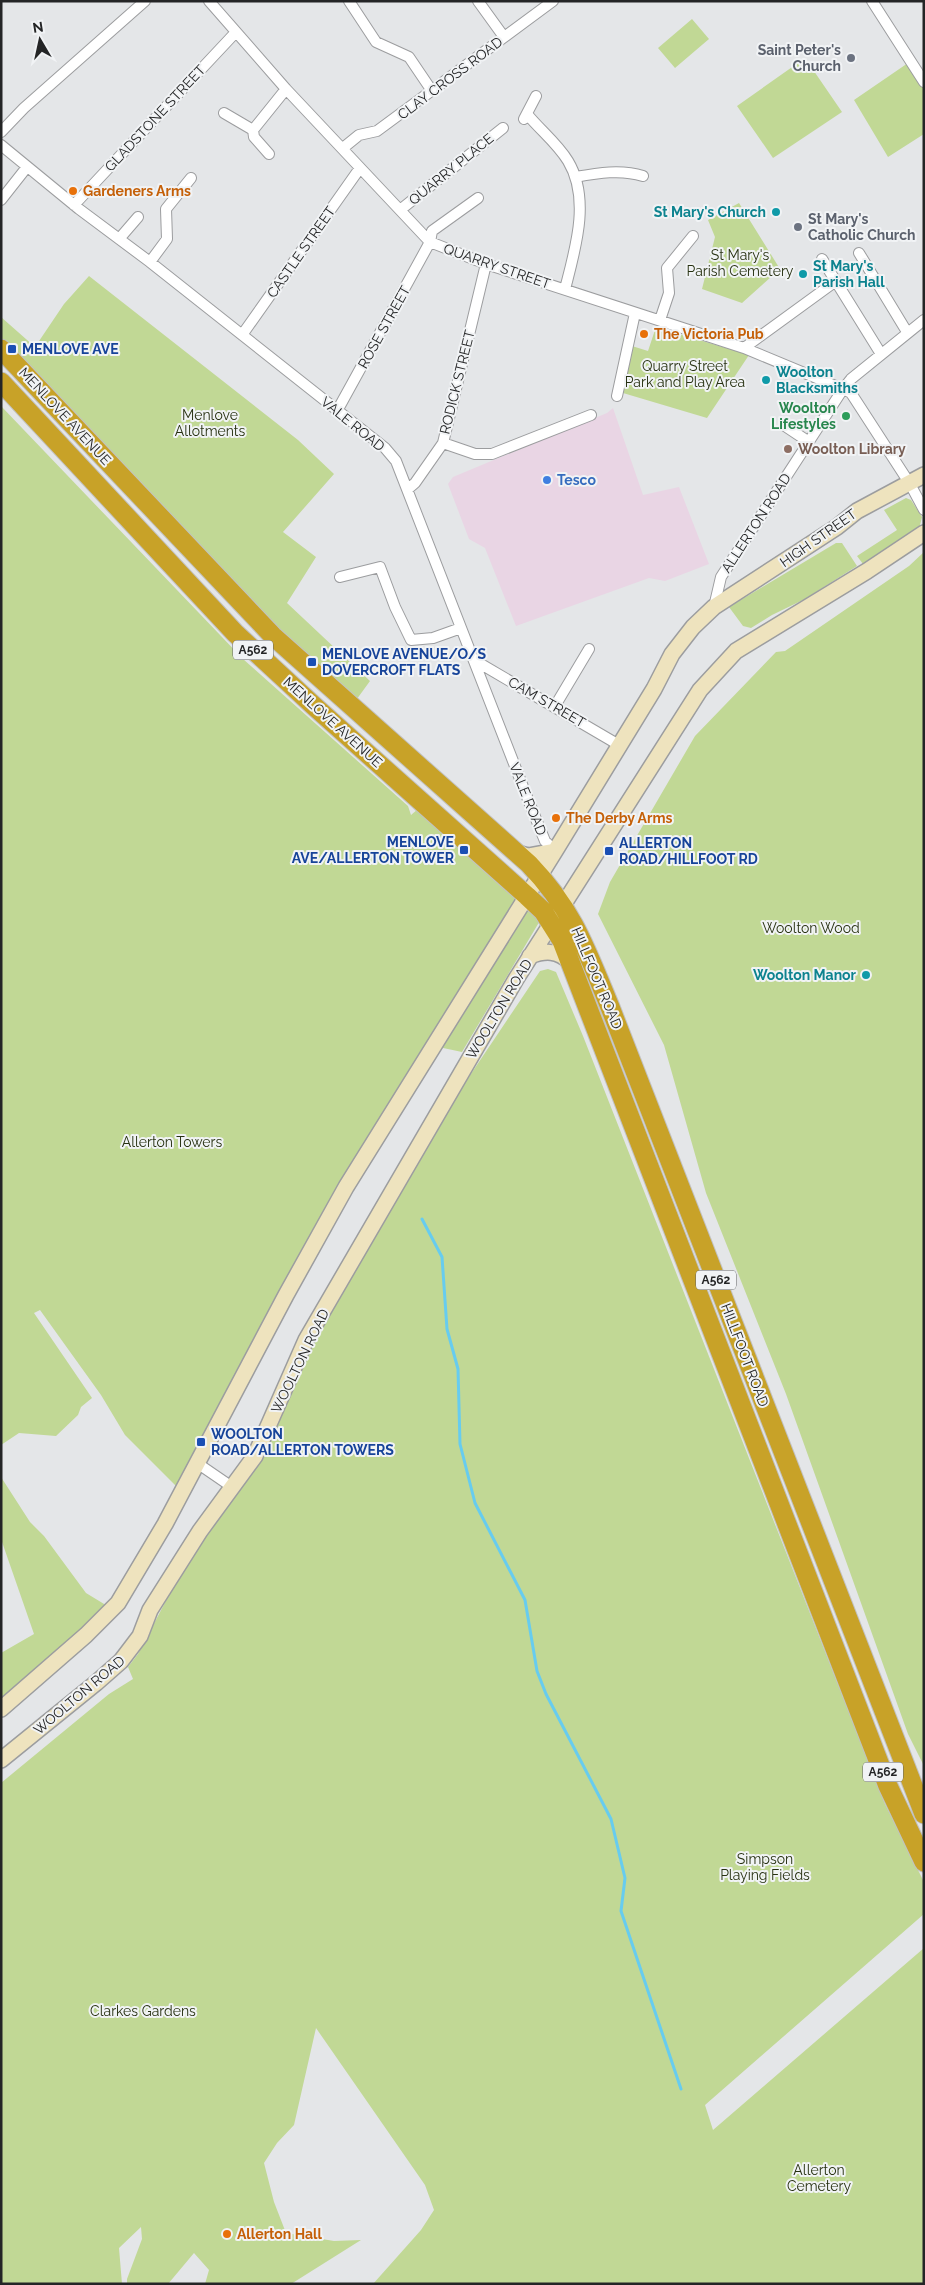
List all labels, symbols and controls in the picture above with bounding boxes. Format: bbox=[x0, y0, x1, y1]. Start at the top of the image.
north arrow bbox=[15, 15, 65, 65]
text: N bbox=[31, 18, 44, 36]
street label: CLAY CROSS ROAD bbox=[395, 33, 505, 123]
place label: Saint Peter's Church bbox=[758, 42, 841, 74]
marker: Saint Peter's Church bbox=[845, 52, 857, 64]
street label: GLADSTONE STREET bbox=[102, 61, 209, 174]
street label: QUARRY PLACE bbox=[405, 130, 497, 208]
place label: Gardeners Arms bbox=[83, 183, 191, 199]
marker: Gardeners Arms bbox=[67, 185, 79, 197]
street label: CASTLE STREET bbox=[264, 203, 339, 301]
place label: St Mary's Church bbox=[654, 204, 766, 220]
marker: St Mary's Church bbox=[770, 206, 782, 218]
place label: St Mary's Catholic Church bbox=[808, 211, 916, 243]
marker: St Mary's Catholic Church bbox=[792, 221, 804, 233]
street label: QUARRY STREET bbox=[441, 240, 553, 292]
park label: St Mary's Parish Cemetery bbox=[687, 247, 794, 279]
place label: St Mary's Parish Hall bbox=[813, 258, 885, 290]
marker: St Mary's Parish Hall bbox=[797, 268, 809, 280]
street label: ROSE STREET bbox=[355, 282, 414, 371]
place label: The Victoria Pub bbox=[654, 326, 764, 342]
street label: RODICK STREET bbox=[436, 328, 478, 436]
marker: The Victoria Pub bbox=[638, 328, 650, 340]
place label: MENLOVE AVE bbox=[22, 341, 119, 357]
marker: MENLOVE AVE bbox=[6, 343, 18, 355]
park label: Quarry Street Park and Play Area bbox=[625, 358, 745, 390]
street label: MENLOVE AVENUE bbox=[16, 364, 114, 468]
place label: Woolton Blacksmiths bbox=[776, 364, 858, 396]
marker: Woolton Blacksmiths bbox=[760, 374, 772, 386]
street label: VALE ROAD bbox=[318, 393, 388, 455]
place label: Woolton Lifestyles bbox=[771, 400, 836, 432]
park label: Menlove Allotments bbox=[175, 407, 246, 439]
marker: Woolton Lifestyles bbox=[840, 410, 852, 422]
place label: Woolton Library bbox=[798, 441, 906, 457]
marker: Woolton Library bbox=[782, 443, 794, 455]
street label: ALLERTON ROAD bbox=[718, 470, 794, 576]
place label: Tesco bbox=[557, 472, 596, 488]
marker: Tesco bbox=[541, 474, 553, 486]
street label: HIGH STREET bbox=[777, 506, 860, 570]
road number: A562 bbox=[233, 640, 273, 660]
place label: MENLOVE AVENUE/O/S DOVERCROFT FLATS bbox=[322, 646, 486, 678]
marker: MENLOVE AVENUE/O/S DOVERCROFT FLATS bbox=[306, 656, 318, 668]
street label: MENLOVE AVENUE bbox=[280, 673, 386, 771]
street label: CAM STREET bbox=[506, 673, 589, 731]
street label: VALE ROAD bbox=[506, 760, 550, 838]
place label: The Derby Arms bbox=[566, 810, 672, 826]
marker: The Derby Arms bbox=[550, 812, 562, 824]
place label: MENLOVE AVE/ALLERTON TOWER bbox=[292, 834, 455, 866]
place label: ALLERTON ROAD/HILLFOOT RD bbox=[619, 835, 758, 867]
marker: MENLOVE AVE/ALLERTON TOWER bbox=[458, 844, 470, 856]
marker: ALLERTON ROAD/HILLFOOT RD bbox=[603, 845, 615, 857]
park label: Woolton Wood bbox=[762, 920, 860, 936]
street label: HILLFOOT ROAD bbox=[568, 925, 626, 1031]
street label: WOOLTON ROAD bbox=[463, 956, 535, 1062]
place label: Woolton Manor bbox=[753, 967, 857, 983]
marker: Woolton Manor bbox=[860, 969, 872, 981]
park label: Allerton Towers bbox=[122, 1134, 222, 1150]
road number: A562 bbox=[696, 1270, 736, 1290]
street label: HILLFOOT ROAD bbox=[718, 1301, 772, 1409]
street label: WOOLTON ROAD bbox=[268, 1306, 332, 1416]
place label: WOOLTON ROAD/ALLERTON TOWERS bbox=[211, 1426, 394, 1458]
marker: WOOLTON ROAD/ALLERTON TOWERS bbox=[195, 1436, 207, 1448]
street label: WOOLTON ROAD bbox=[30, 1652, 128, 1738]
road number: A562 bbox=[863, 1762, 903, 1781]
park label: Simpson Playing Fields bbox=[720, 1851, 810, 1883]
park label: Clarkes Gardens bbox=[90, 2003, 196, 2019]
park label: Allerton Cemetery bbox=[787, 2162, 851, 2194]
place label: Allerton Hall bbox=[237, 2226, 322, 2242]
marker: Allerton Hall bbox=[221, 2228, 233, 2240]

